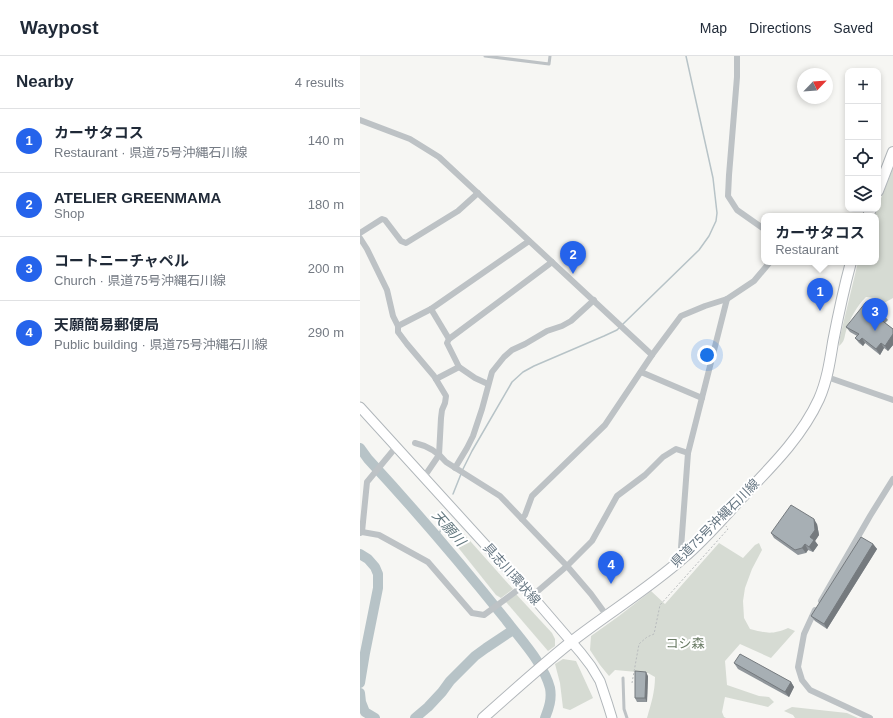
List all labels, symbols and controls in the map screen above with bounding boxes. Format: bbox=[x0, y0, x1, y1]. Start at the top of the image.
text: Waypost bbox=[20, 17, 98, 38]
text: Map bbox=[700, 20, 727, 36]
text: Directions bbox=[749, 20, 811, 36]
text: Saved bbox=[833, 20, 873, 36]
north arrow bbox=[797, 68, 833, 104]
map controls bbox=[845, 68, 881, 212]
button: + bbox=[845, 68, 881, 104]
text: Nearby bbox=[16, 72, 74, 91]
text: 4 results bbox=[295, 75, 344, 90]
button: − bbox=[845, 104, 881, 140]
text: カーサタコス bbox=[54, 124, 144, 141]
text: 1 bbox=[25, 133, 33, 148]
text: 140 m bbox=[308, 133, 344, 148]
button: locate bbox=[845, 140, 881, 176]
text: Restaurant · 県道75号沖縄石川線 bbox=[54, 145, 248, 160]
button: layers bbox=[845, 176, 881, 212]
text: ATELIER GREENMAMA bbox=[54, 189, 221, 206]
text: 2 bbox=[25, 197, 33, 212]
text: 180 m bbox=[308, 197, 344, 212]
text: Shop bbox=[54, 206, 84, 221]
popup bbox=[761, 213, 879, 265]
text: カーサタコス bbox=[775, 224, 865, 241]
pin: 2 bbox=[560, 241, 586, 274]
text: Restaurant bbox=[775, 242, 839, 257]
text: コートニーチャペル bbox=[54, 252, 189, 269]
text: 3 bbox=[25, 261, 33, 276]
text: 200 m bbox=[308, 261, 344, 276]
text: Church · 県道75号沖縄石川線 bbox=[54, 273, 226, 288]
pin: 1 bbox=[807, 278, 833, 311]
pin: 3 bbox=[862, 298, 888, 331]
text: 天願簡易郵便局 bbox=[54, 316, 159, 333]
text: 4 bbox=[25, 325, 33, 340]
text: 290 m bbox=[308, 325, 344, 340]
text: Public building · 県道75号沖縄石川線 bbox=[54, 337, 268, 352]
your location bbox=[697, 345, 717, 365]
street label: 県道75号沖縄石川線 bbox=[668, 476, 762, 570]
water label: 天願川 bbox=[429, 507, 470, 551]
street label: 具志川環状線 bbox=[480, 540, 544, 608]
pin: 4 bbox=[598, 551, 624, 584]
park label: コシ森 bbox=[665, 636, 705, 651]

